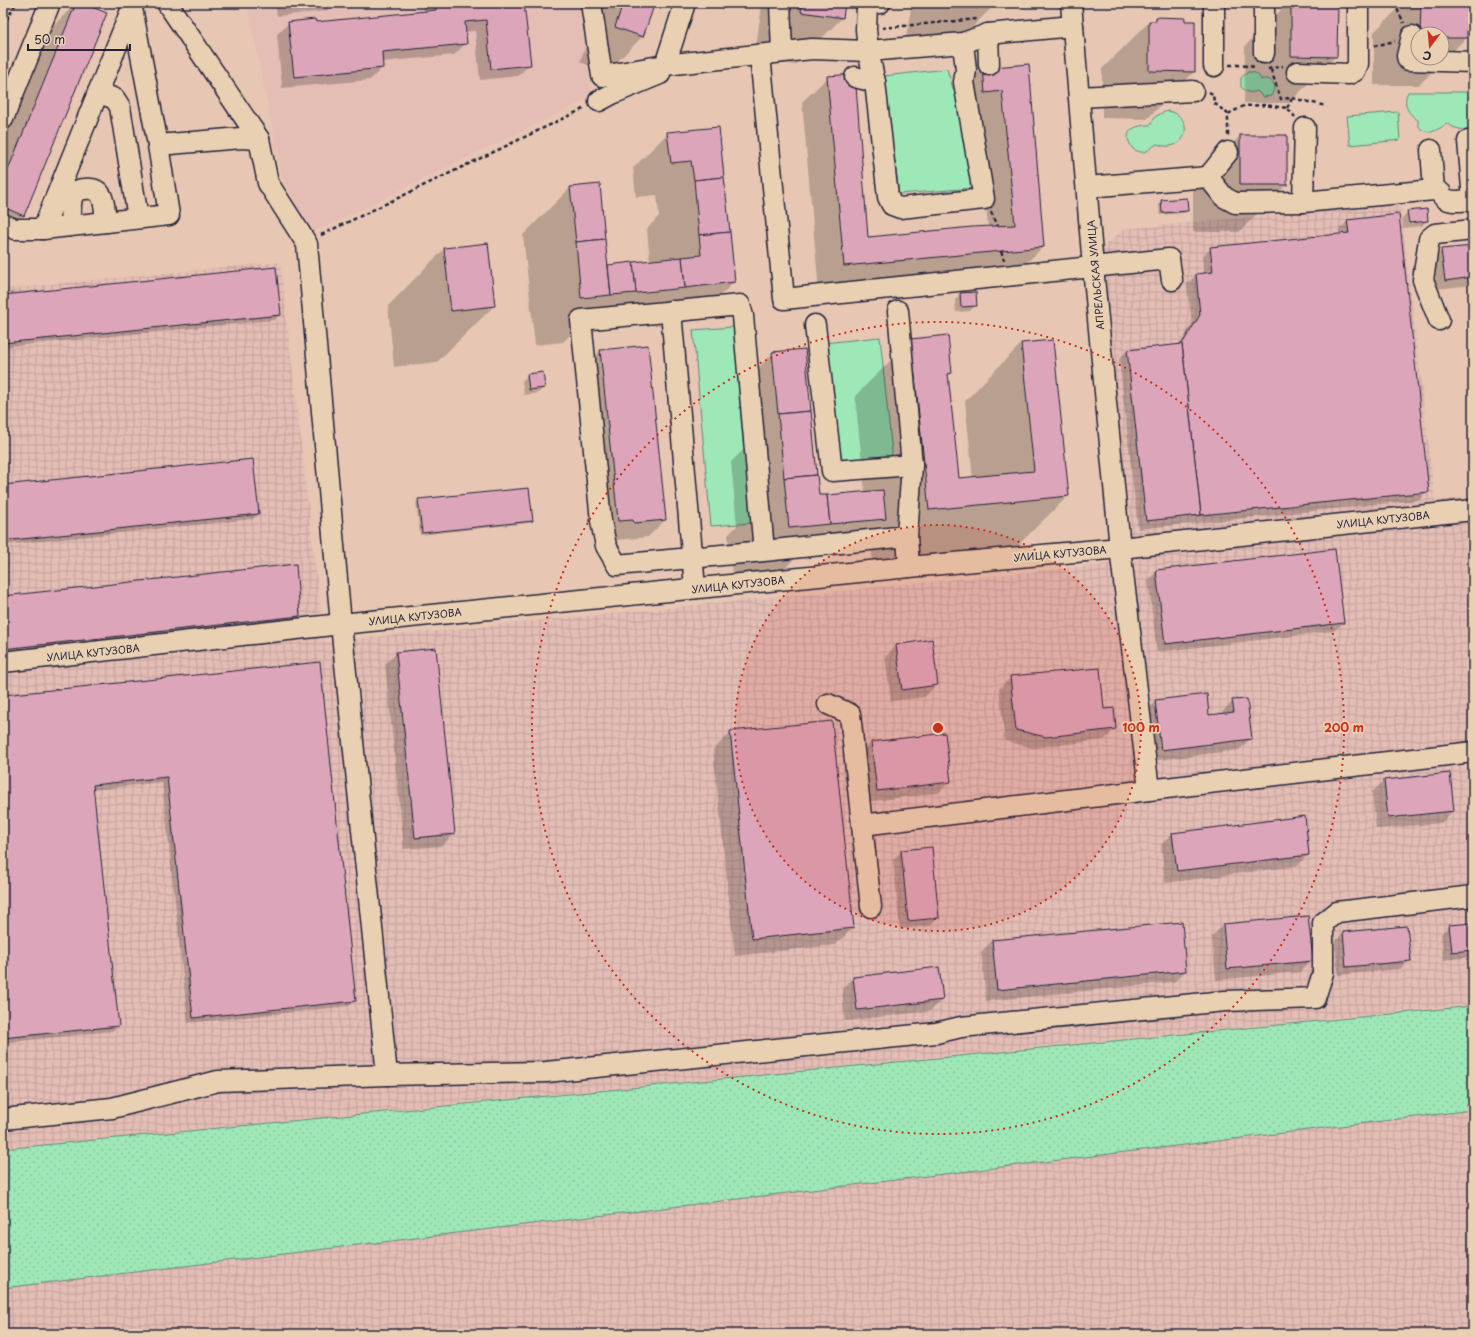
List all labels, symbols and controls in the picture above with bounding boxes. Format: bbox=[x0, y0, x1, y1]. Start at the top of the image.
scale bar bbox=[28, 26, 130, 52]
north arrow bbox=[1410, 26, 1450, 66]
text: 50 m bbox=[34, 30, 65, 48]
text: С bbox=[1421, 47, 1433, 65]
street label: АПРЕЛЬСКАЯ УЛИЦА bbox=[1083, 219, 1107, 331]
street label: УЛИЦА КУТУЗОВА bbox=[1336, 507, 1430, 531]
street label: УЛИЦА КУТУЗОВА bbox=[1013, 541, 1107, 565]
street label: УЛИЦА КУТУЗОВА bbox=[691, 572, 785, 596]
street label: УЛИЦА КУТУЗОВА bbox=[368, 604, 462, 628]
street label: УЛИЦА КУТУЗОВА bbox=[46, 640, 140, 664]
text: 100 m bbox=[1122, 718, 1160, 736]
text: 200 m bbox=[1324, 718, 1364, 736]
centre of rings bbox=[931, 721, 945, 735]

